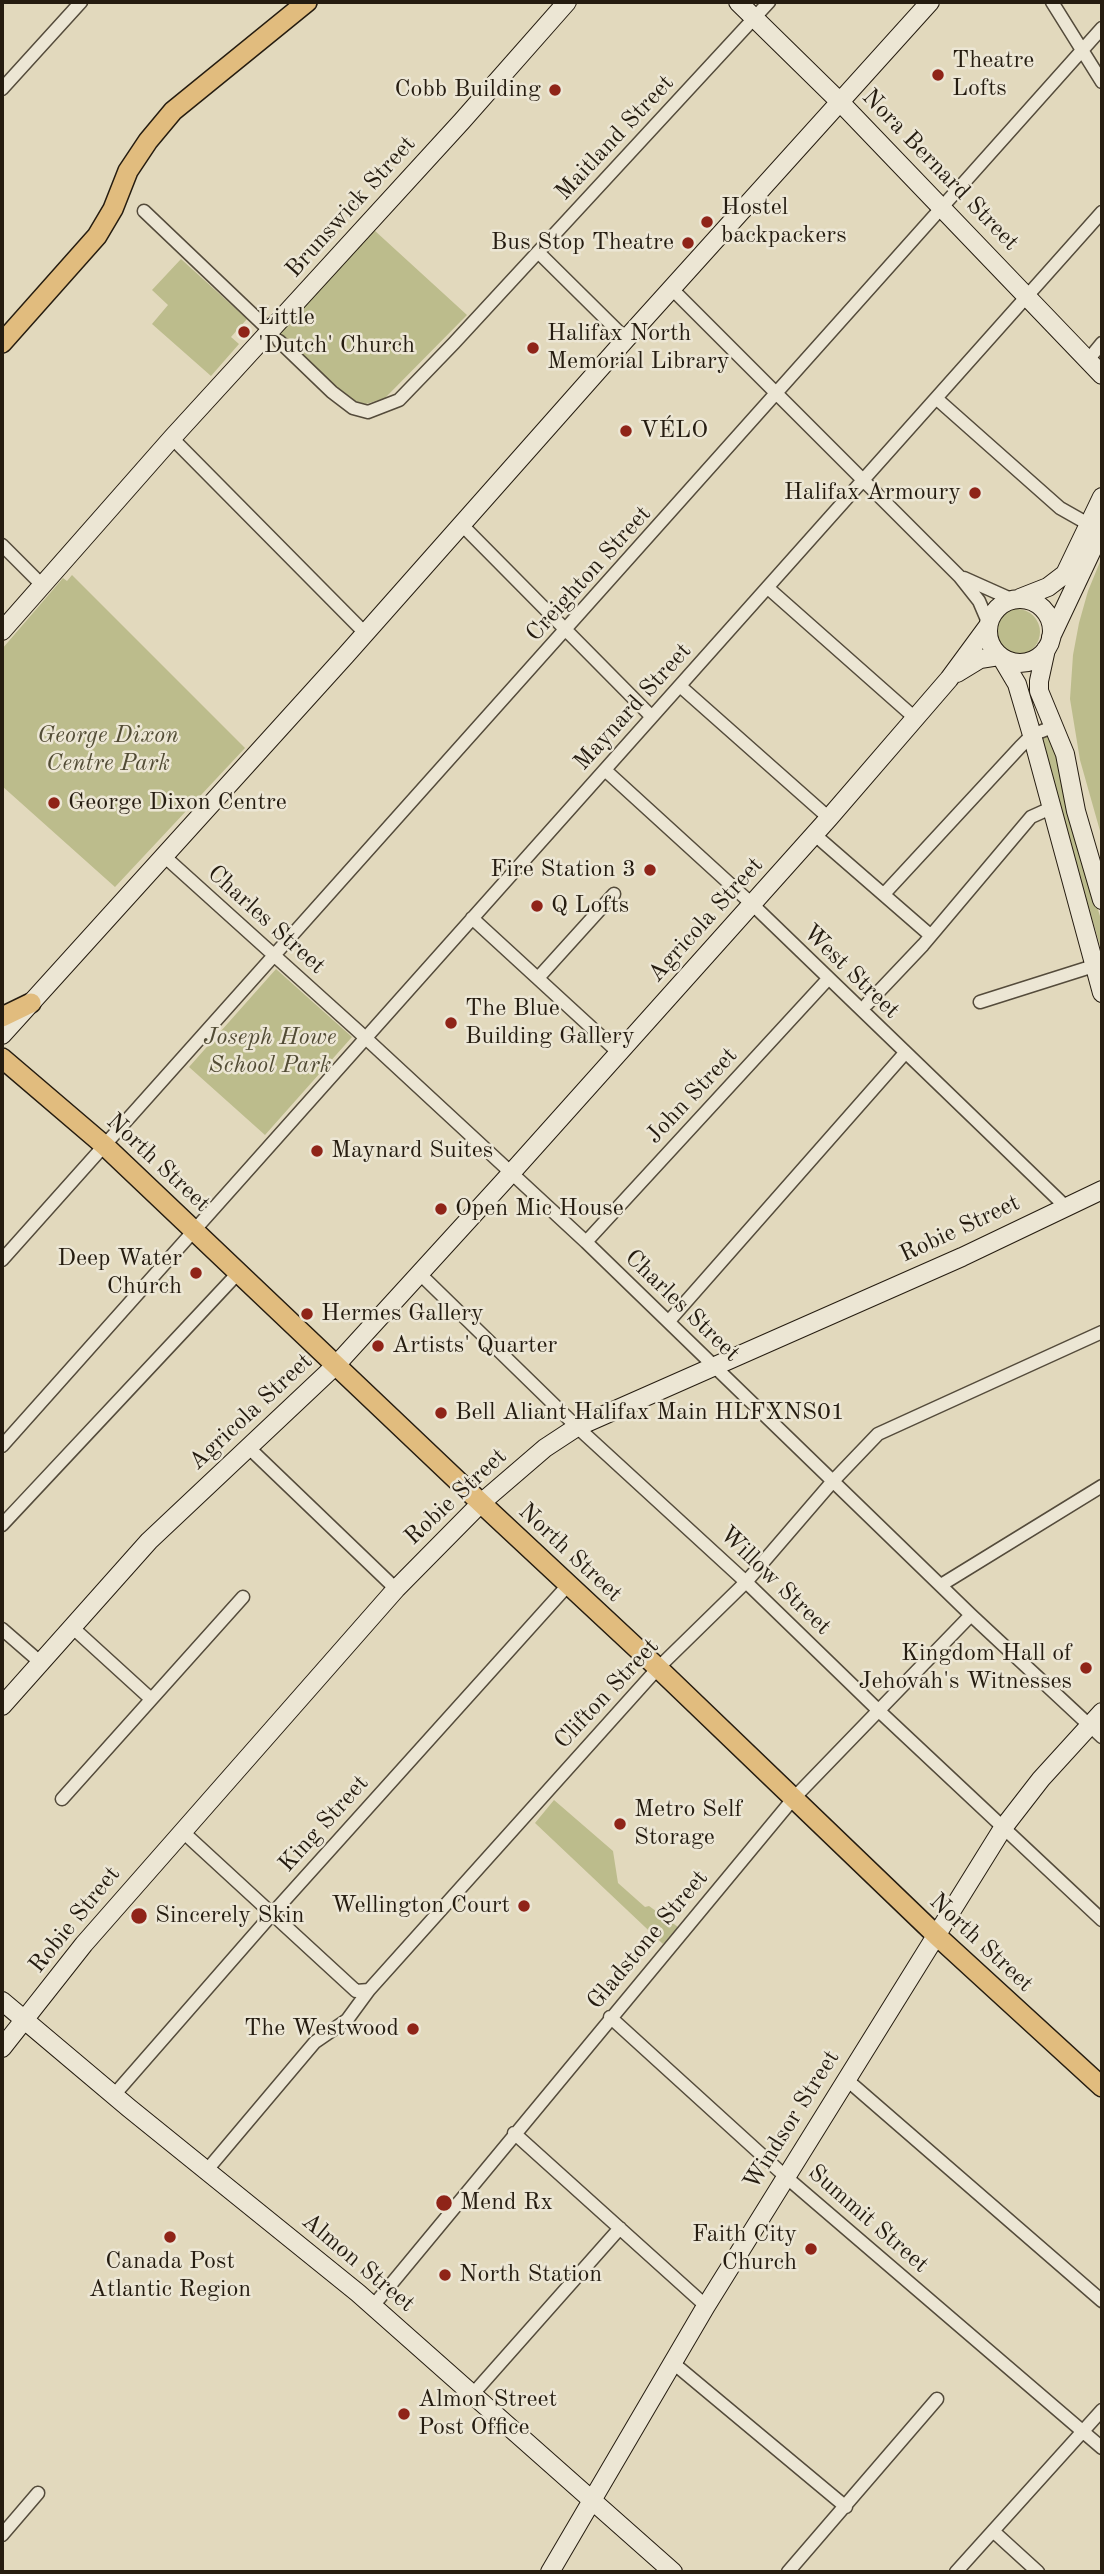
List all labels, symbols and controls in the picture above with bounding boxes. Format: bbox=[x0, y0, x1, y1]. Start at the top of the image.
place label: Theatre Lofts bbox=[952, 47, 1034, 103]
marker: Theatre Lofts bbox=[930, 67, 946, 83]
street label: Maitland Street bbox=[550, 69, 680, 207]
place label: Cobb Building bbox=[394, 76, 541, 104]
marker: Cobb Building bbox=[547, 82, 563, 98]
street label: Nora Bernard Street bbox=[855, 83, 1025, 257]
street label: Brunswick Street bbox=[280, 130, 422, 284]
place label: Hostel backpackers bbox=[721, 194, 847, 250]
marker: Hostel backpackers bbox=[699, 214, 715, 230]
place label: Bus Stop Theatre bbox=[491, 229, 674, 257]
marker: Bus Stop Theatre bbox=[680, 235, 696, 251]
place label: Little 'Dutch' Church bbox=[258, 304, 415, 360]
place label: Halifax North Memorial Library bbox=[547, 320, 730, 376]
marker: Little 'Dutch' Church bbox=[236, 324, 252, 340]
marker: Halifax North Memorial Library bbox=[525, 340, 541, 356]
place label: VÉLO bbox=[640, 417, 708, 445]
marker: VÉLO bbox=[618, 423, 634, 439]
place label: Halifax Armoury bbox=[784, 479, 961, 507]
marker: Halifax Armoury bbox=[967, 485, 983, 501]
street label: Creighton Street bbox=[520, 500, 658, 648]
street label: Maynard Street bbox=[568, 637, 698, 777]
park label: George Dixon Centre Park bbox=[37, 722, 179, 778]
place label: George Dixon Centre bbox=[68, 789, 287, 817]
marker: George Dixon Centre bbox=[46, 795, 62, 811]
street label: Agricola Street bbox=[642, 851, 770, 989]
place label: Fire Station 3 bbox=[490, 856, 636, 884]
street label: Charles Street bbox=[201, 859, 331, 981]
marker: Fire Station 3 bbox=[642, 862, 658, 878]
place label: Q Lofts bbox=[551, 892, 629, 920]
marker: Q Lofts bbox=[529, 898, 545, 914]
street label: West Street bbox=[797, 919, 905, 1025]
place label: The Blue Building Gallery bbox=[465, 995, 635, 1051]
marker: The Blue Building Gallery bbox=[443, 1015, 459, 1031]
park label: Joseph Howe School Park bbox=[203, 1024, 337, 1080]
street label: John Street bbox=[640, 1042, 744, 1150]
street label: North Street bbox=[100, 1107, 216, 1219]
place label: Maynard Suites bbox=[331, 1137, 493, 1165]
marker: Maynard Suites bbox=[309, 1143, 325, 1159]
street label: Robie Street bbox=[895, 1189, 1025, 1269]
place label: Open Mic House bbox=[455, 1195, 624, 1223]
marker: Open Mic House bbox=[433, 1201, 449, 1217]
street label: Charles Street bbox=[618, 1244, 746, 1368]
place label: Deep Water Church bbox=[57, 1245, 182, 1301]
marker: Deep Water Church bbox=[188, 1265, 204, 1281]
place label: Hermes Gallery bbox=[321, 1300, 484, 1328]
marker: Hermes Gallery bbox=[299, 1306, 315, 1322]
place label: Artists' Quarter bbox=[392, 1332, 557, 1360]
marker: Artists' Quarter bbox=[370, 1338, 386, 1354]
street label: Agricola Street bbox=[183, 1347, 319, 1477]
place label: Bell Aliant Halifax Main HLFXNS01 bbox=[455, 1399, 845, 1427]
marker: Bell Aliant Halifax Main HLFXNS01 bbox=[433, 1405, 449, 1421]
street label: Robie Street bbox=[399, 1442, 513, 1552]
street label: North Street bbox=[512, 1497, 628, 1609]
street label: Willow Street bbox=[713, 1520, 837, 1642]
street label: Clifton Street bbox=[549, 1633, 665, 1755]
place label: Kingdom Hall of Jehovah's Witnesses bbox=[859, 1640, 1072, 1696]
marker: Kingdom Hall of Jehovah's Witnesses bbox=[1078, 1660, 1094, 1676]
street label: King Street bbox=[273, 1769, 375, 1879]
place label: Metro Self Storage bbox=[634, 1796, 742, 1852]
marker: Metro Self Storage bbox=[612, 1816, 628, 1832]
street label: Robie Street bbox=[23, 1861, 127, 1979]
street label: Gladstone Street bbox=[581, 1864, 715, 2016]
street label: North Street bbox=[923, 1887, 1039, 1999]
place label: Wellington Court bbox=[331, 1892, 510, 1920]
marker: Wellington Court bbox=[516, 1898, 532, 1914]
place label: Sincerely Skin bbox=[155, 1902, 304, 1930]
marker: Sincerely Skin bbox=[129, 1906, 149, 1926]
place label: The Westwood bbox=[244, 2015, 399, 2043]
marker: The Westwood bbox=[405, 2021, 421, 2037]
street label: Windsor Street bbox=[738, 2045, 846, 2195]
street label: Summit Street bbox=[802, 2159, 934, 2279]
place label: Mend Rx bbox=[460, 2189, 553, 2217]
marker: Mend Rx bbox=[434, 2193, 454, 2213]
street label: Almon Street bbox=[295, 2207, 421, 2319]
place label: Faith City Church bbox=[692, 2221, 797, 2277]
marker: Canada Post Atlantic Region bbox=[162, 2229, 178, 2245]
marker: Faith City Church bbox=[803, 2241, 819, 2257]
place label: Canada Post Atlantic Region bbox=[89, 2248, 251, 2304]
place label: North Station bbox=[459, 2261, 602, 2289]
marker: North Station bbox=[437, 2267, 453, 2283]
place label: Almon Street Post Office bbox=[418, 2386, 557, 2442]
marker: Almon Street Post Office bbox=[396, 2406, 412, 2422]

